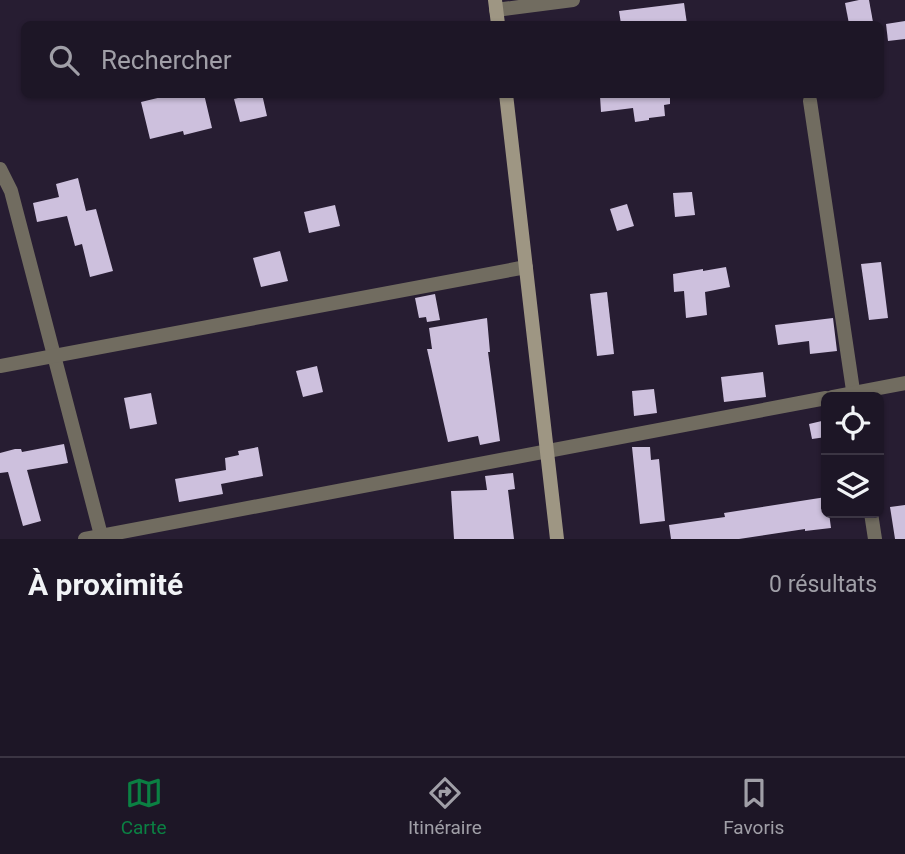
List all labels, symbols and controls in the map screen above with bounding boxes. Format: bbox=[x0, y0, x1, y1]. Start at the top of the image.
search box bbox=[21, 21, 884, 98]
icon: search bbox=[45, 41, 83, 79]
text: Rechercher bbox=[101, 45, 232, 75]
map controls bbox=[821, 392, 884, 518]
button: locate bbox=[821, 392, 884, 455]
button: layers bbox=[821, 455, 884, 518]
text: À proximité bbox=[28, 567, 183, 602]
text: 0 résultats bbox=[769, 571, 877, 598]
tab: Carte bbox=[121, 774, 167, 839]
tab: Itinéraire bbox=[408, 774, 482, 839]
tab: Favoris bbox=[723, 774, 784, 839]

